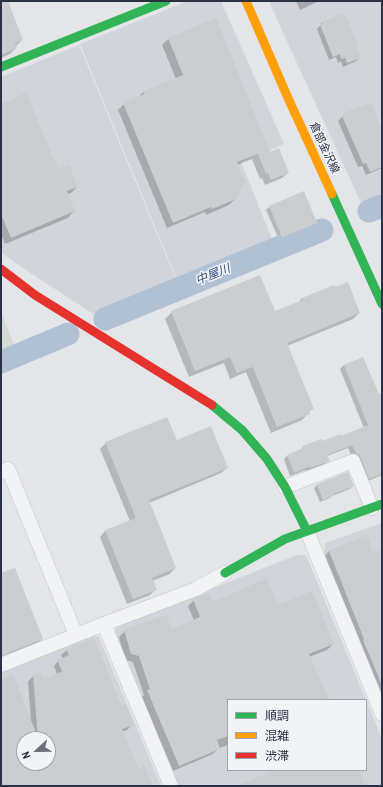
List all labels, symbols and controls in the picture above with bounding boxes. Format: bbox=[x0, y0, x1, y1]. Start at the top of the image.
street label: 倉部金沢線 bbox=[306, 120, 342, 176]
water label: 中屋川 bbox=[194, 262, 232, 288]
legend bbox=[227, 699, 367, 771]
text: 順調 bbox=[265, 708, 289, 724]
text: 混雑 bbox=[265, 728, 289, 744]
north arrow bbox=[16, 731, 56, 771]
text: 渋滞 bbox=[265, 748, 289, 764]
text: N bbox=[18, 749, 34, 761]

